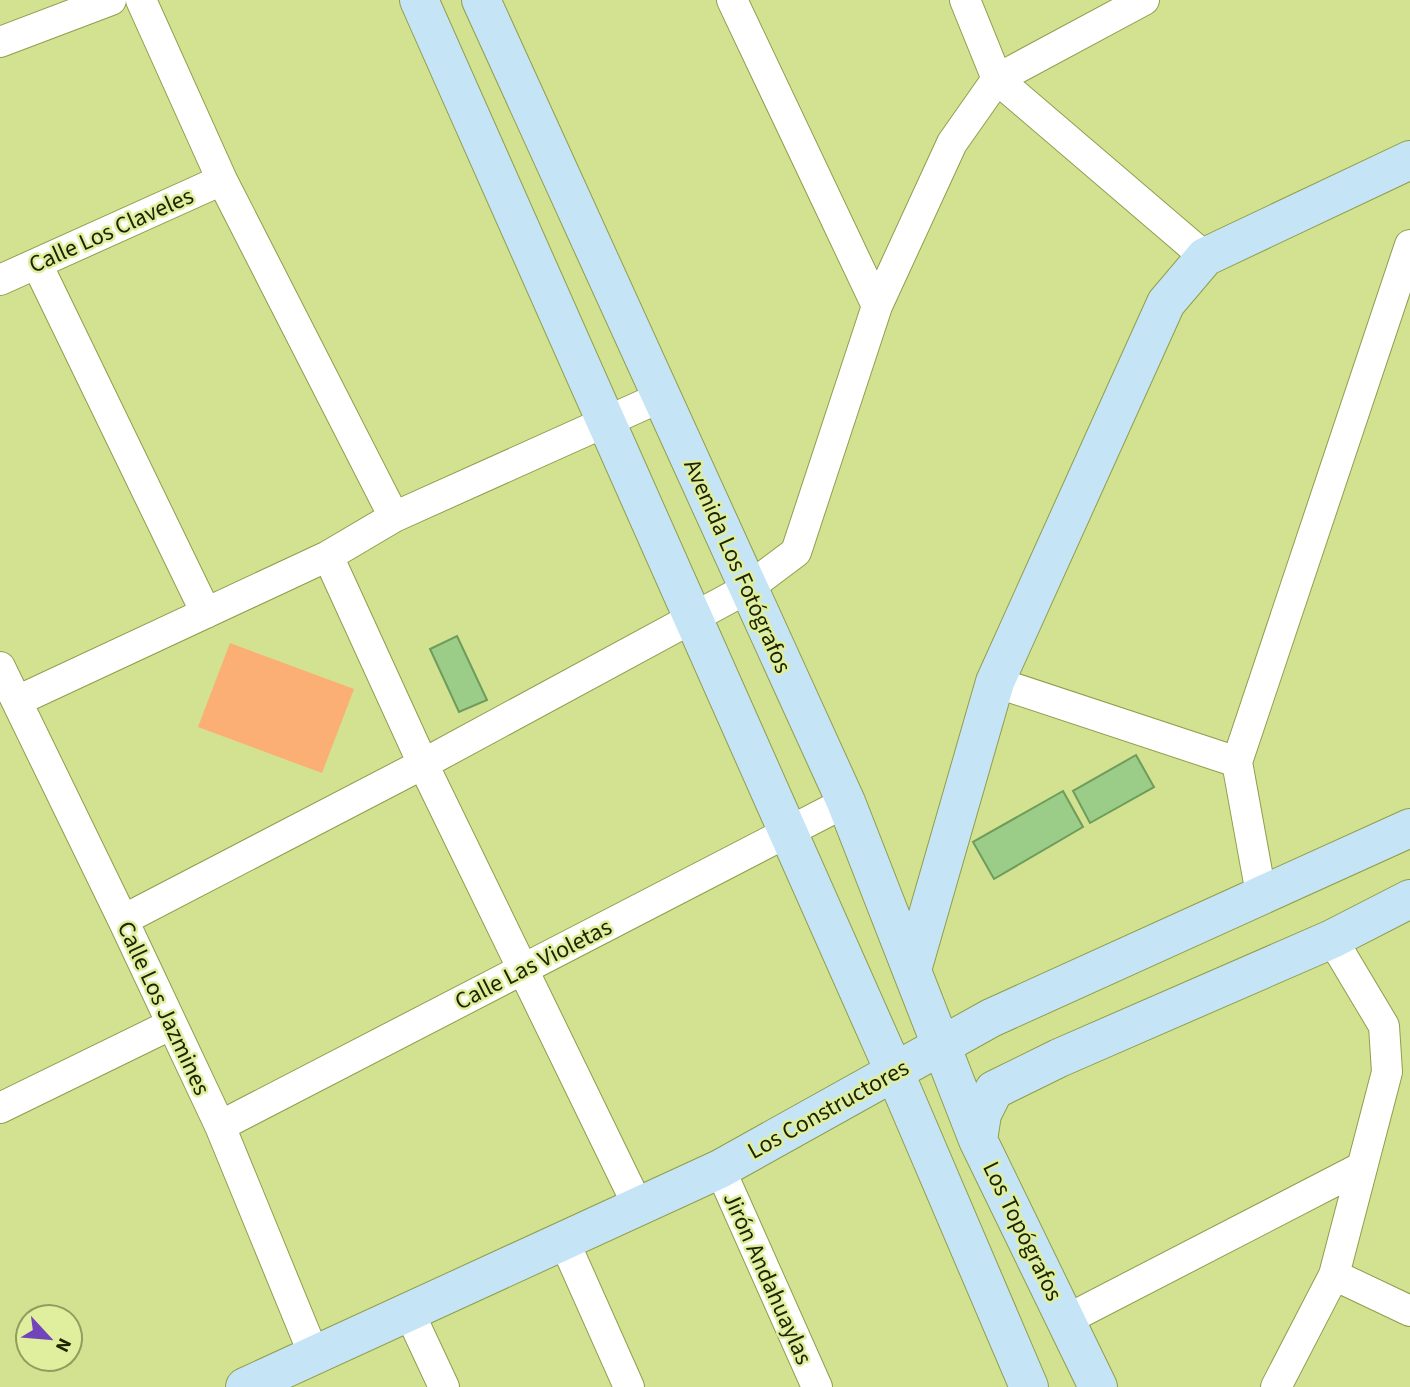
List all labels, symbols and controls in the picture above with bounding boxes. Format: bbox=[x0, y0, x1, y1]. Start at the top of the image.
street label: Calle Los Claveles bbox=[23, 178, 199, 282]
street label: Avenida Los Fotógrafos bbox=[675, 454, 801, 679]
street label: Calle Las Violetas bbox=[449, 910, 618, 1019]
street label: Calle Los Jazmines bbox=[108, 915, 219, 1101]
street label: Los Constructores bbox=[741, 1051, 915, 1168]
street label: Los Topógrafos bbox=[974, 1155, 1071, 1307]
street label: Jirón Andahuaylas bbox=[714, 1186, 821, 1370]
north arrow bbox=[14, 1303, 84, 1373]
text: N bbox=[48, 1333, 78, 1356]

